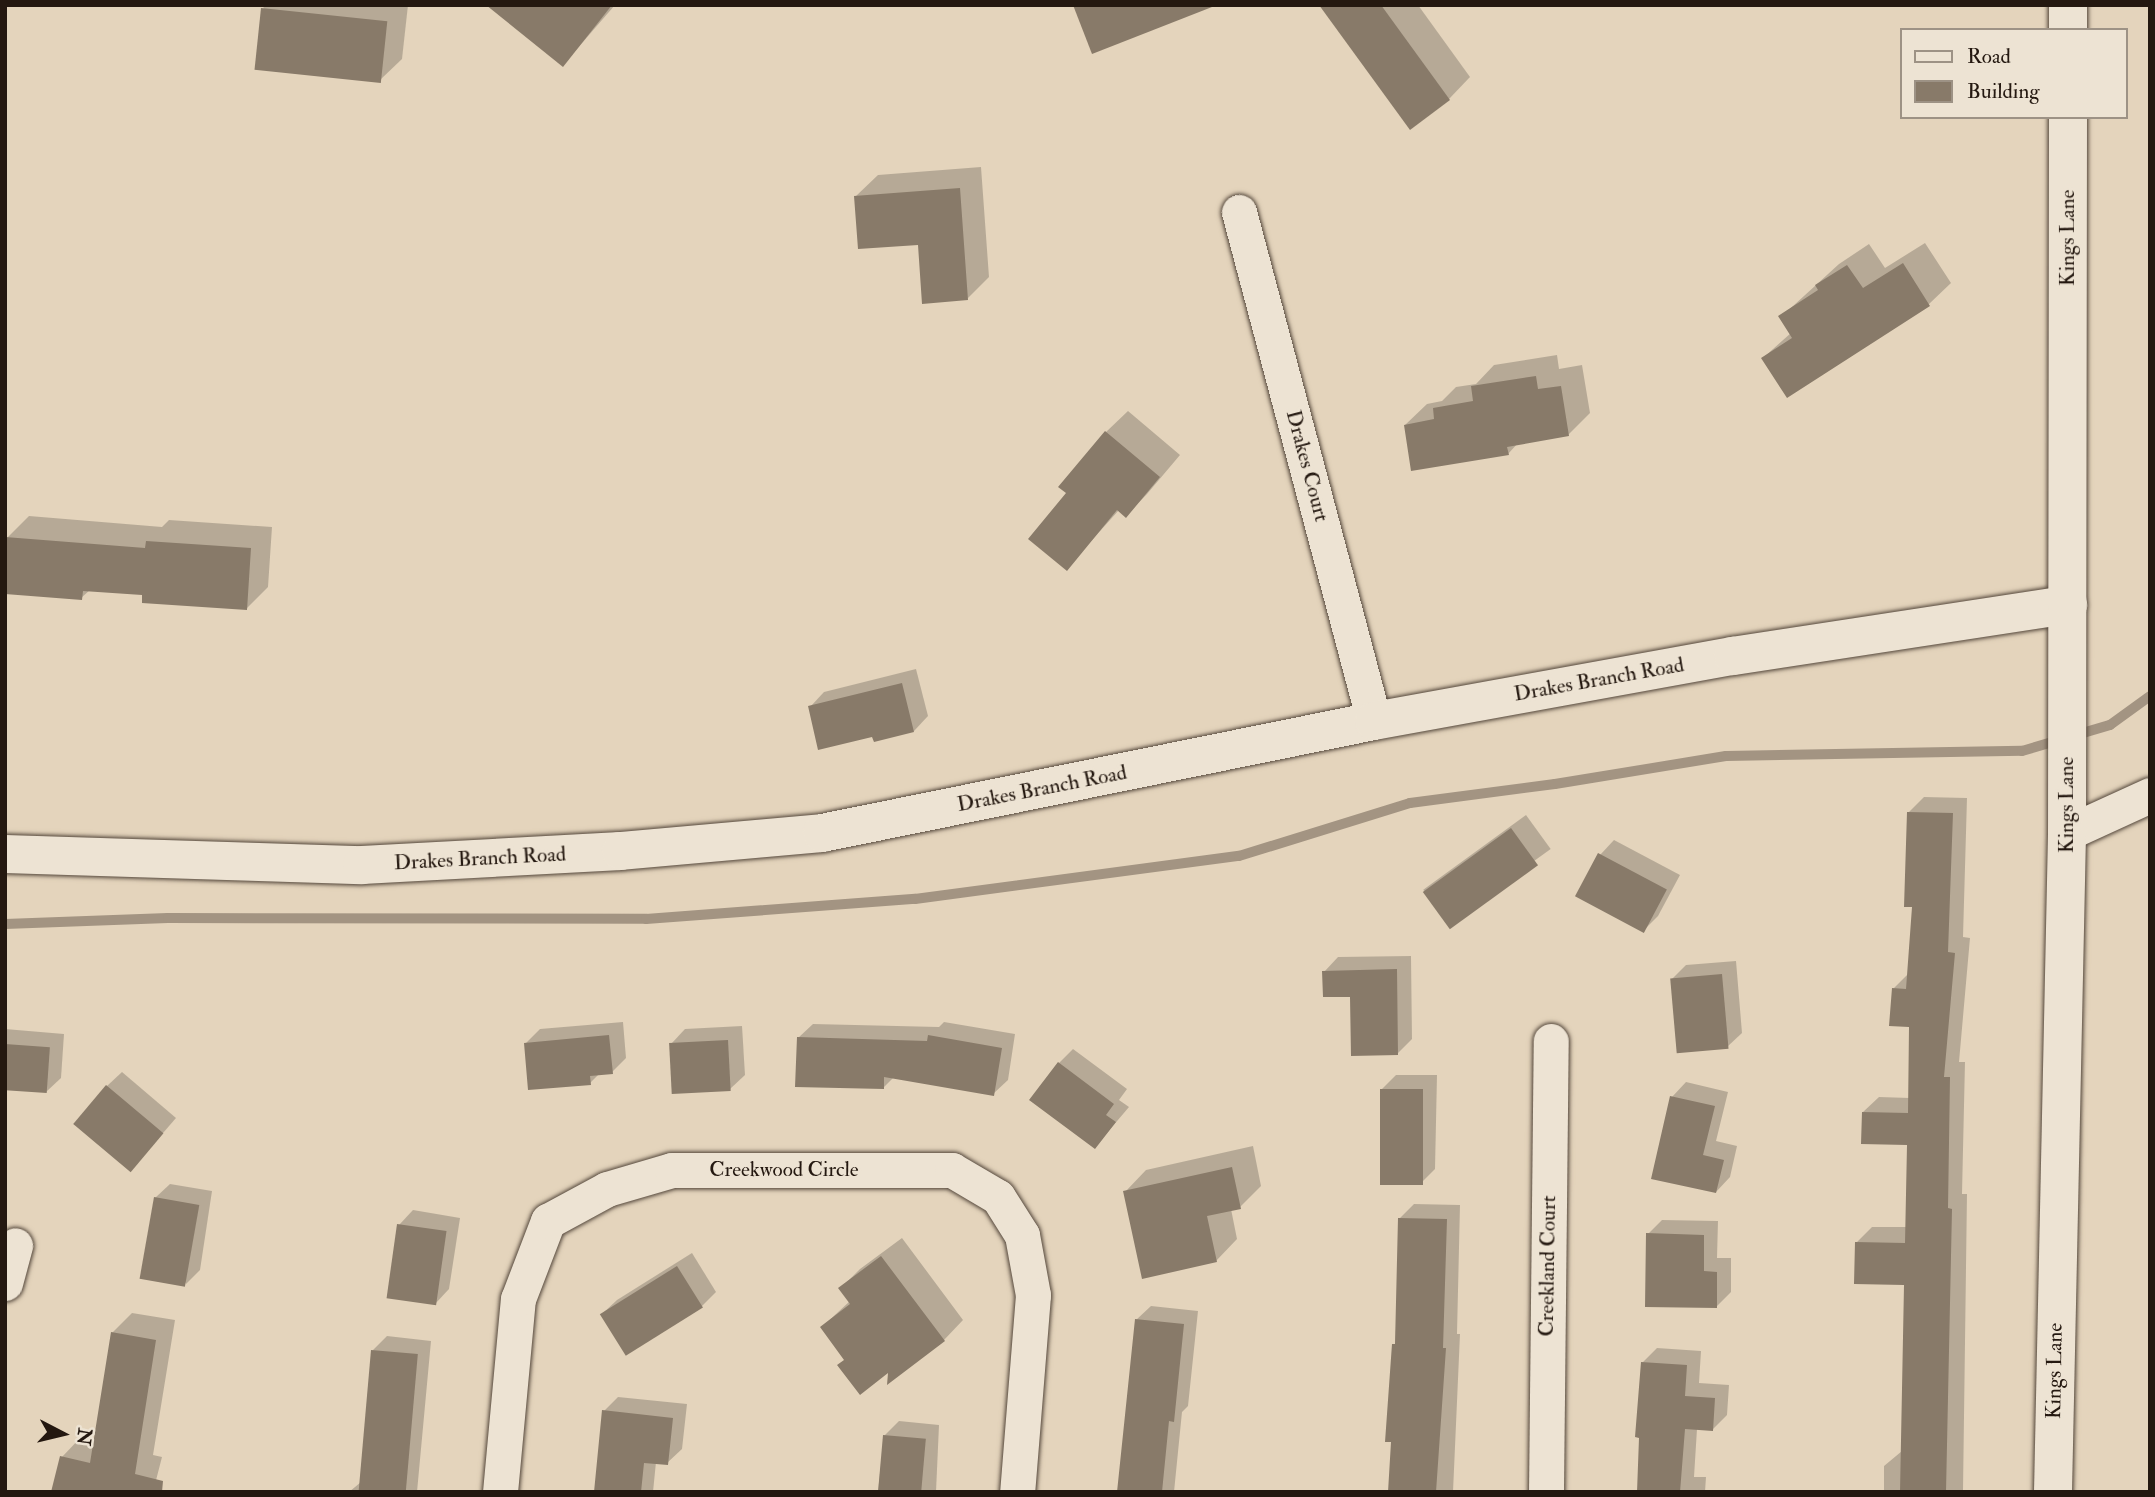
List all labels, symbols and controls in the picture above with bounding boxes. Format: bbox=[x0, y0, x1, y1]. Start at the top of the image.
legend bbox=[1899, 28, 2127, 119]
text: Road bbox=[1967, 43, 2011, 70]
text: Building bbox=[1967, 78, 2040, 105]
street label: Kings Lane bbox=[2055, 190, 2081, 286]
street label: Drakes Court bbox=[1280, 407, 1334, 525]
street label: Drakes Branch Road bbox=[1512, 653, 1686, 707]
street label: Kings Lane bbox=[2054, 757, 2080, 853]
street label: Drakes Branch Road bbox=[955, 760, 1129, 818]
street label: Drakes Branch Road bbox=[393, 842, 567, 876]
street label: Creekwood Circle bbox=[709, 1157, 859, 1183]
street label: Creekland Court bbox=[1534, 1195, 1562, 1337]
street label: Kings Lane bbox=[2042, 1323, 2068, 1419]
north arrow bbox=[28, 1399, 98, 1469]
text: N bbox=[71, 1427, 97, 1446]

